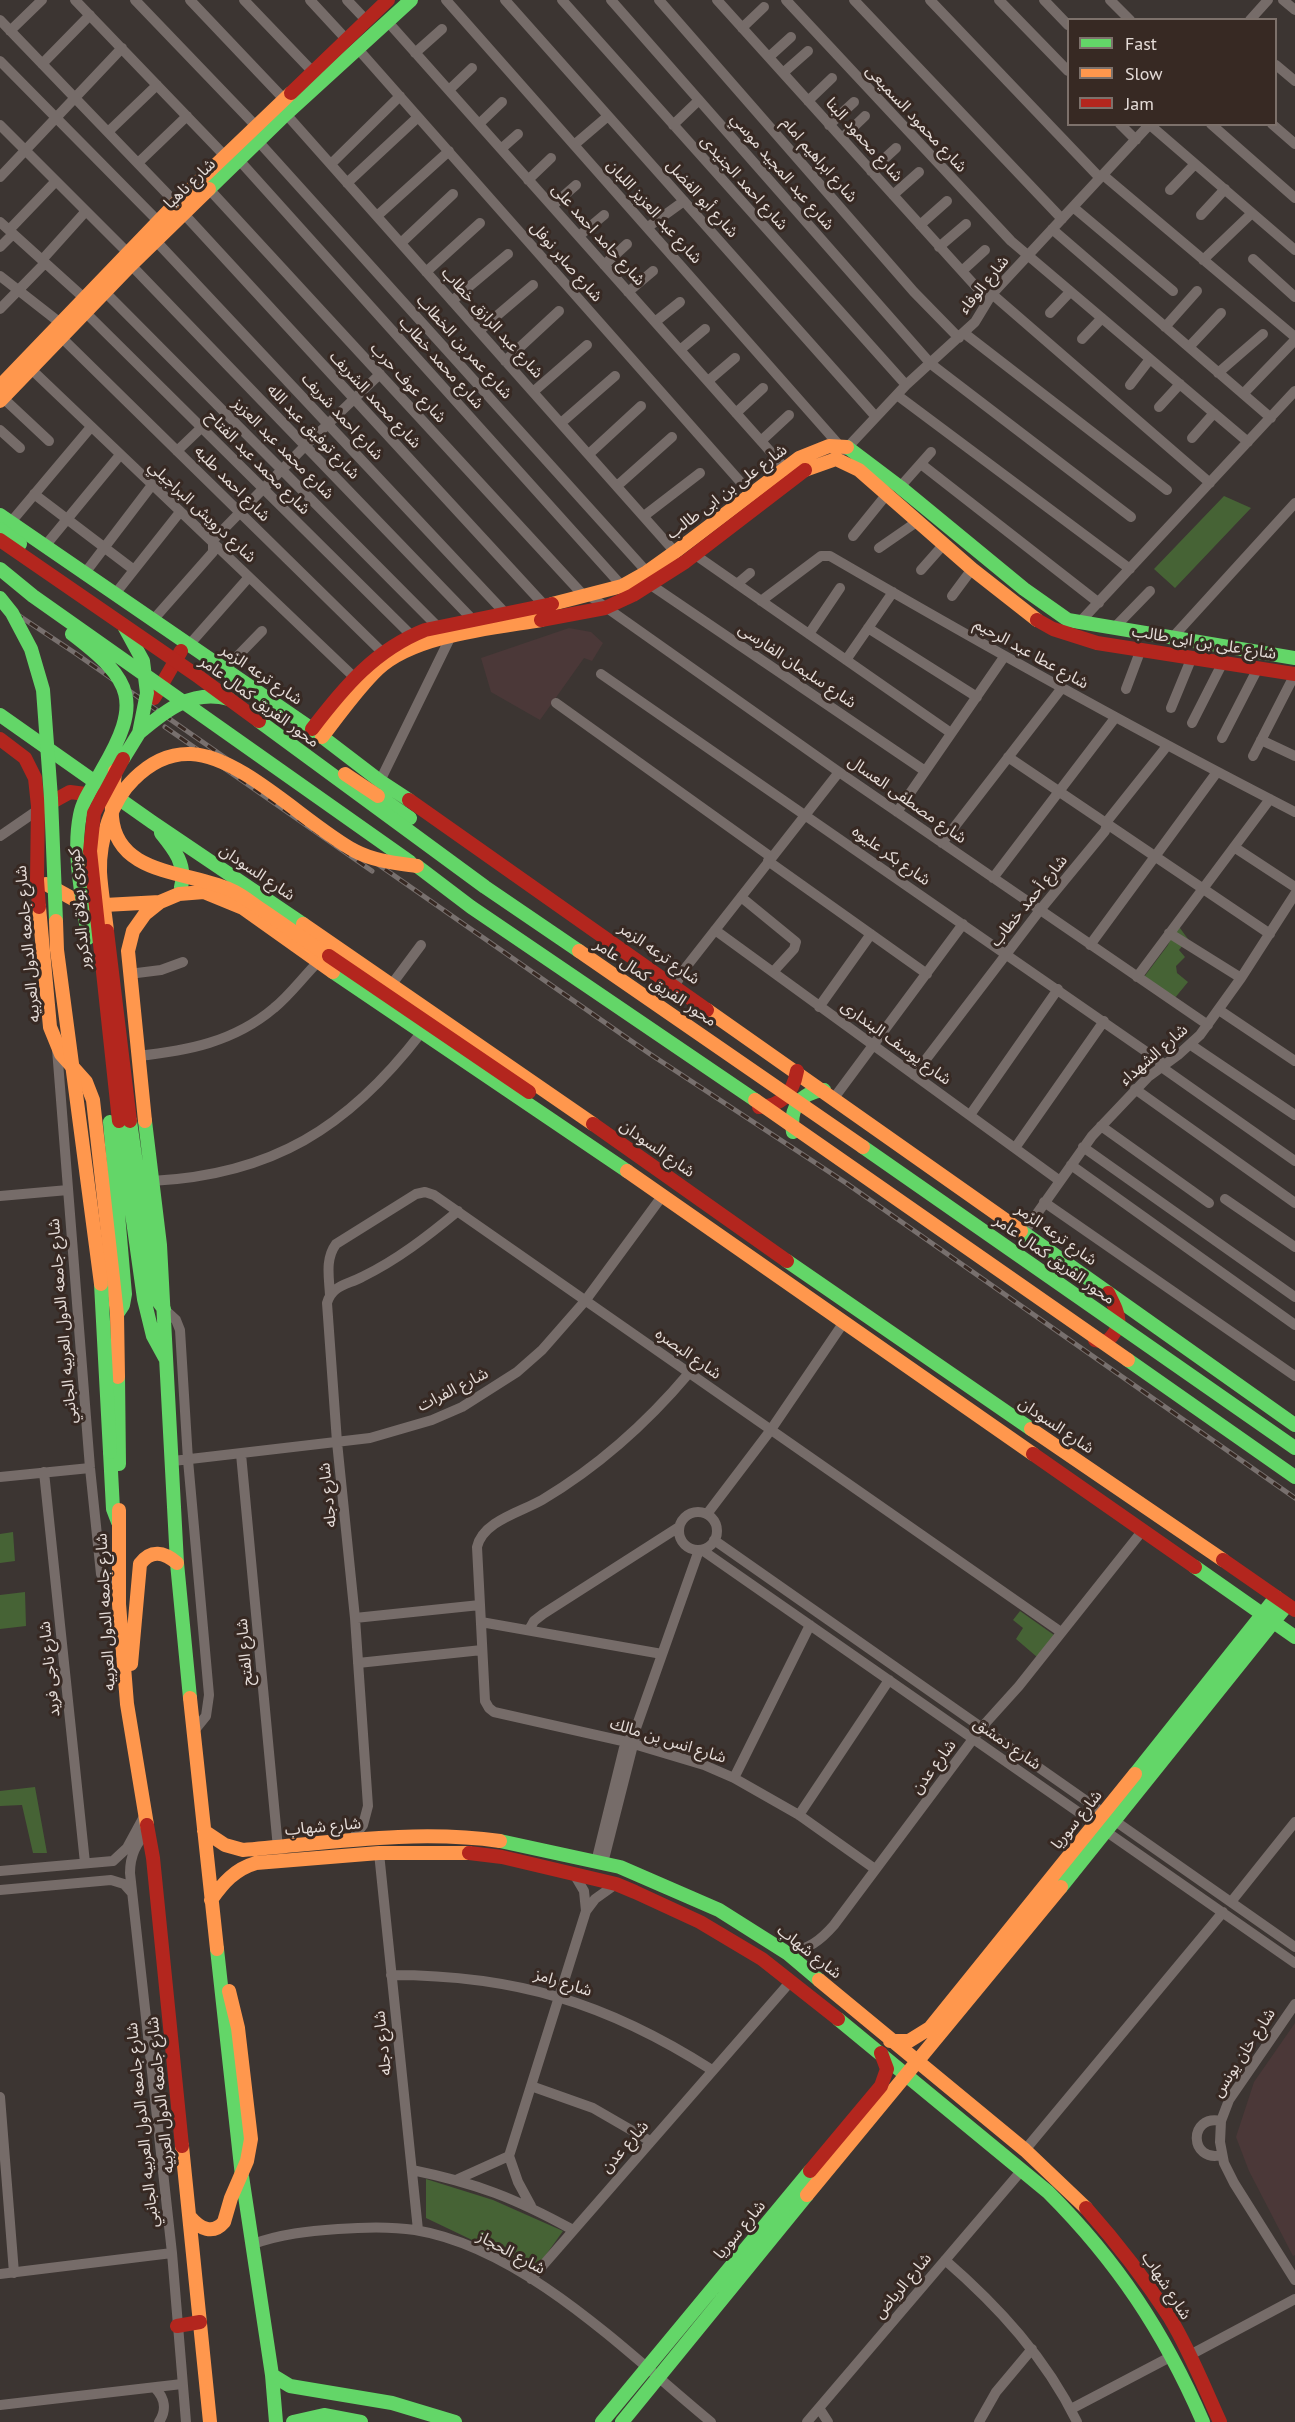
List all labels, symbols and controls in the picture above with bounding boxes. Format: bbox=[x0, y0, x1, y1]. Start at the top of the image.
legend bbox=[1067, 18, 1277, 126]
text: Fast bbox=[1125, 32, 1157, 55]
street label: شارع محمود السميعى bbox=[861, 61, 971, 177]
text: Slow bbox=[1125, 62, 1163, 85]
text: Jam bbox=[1125, 92, 1154, 115]
street label: شارع محمود البنا bbox=[821, 94, 907, 186]
street label: شارع عبد المجيد موسي bbox=[726, 110, 838, 234]
street label: شارع ابراهيم امام bbox=[777, 114, 861, 206]
street label: شارع احمد الجنيدى bbox=[696, 132, 792, 234]
street label: شارع ناهيا bbox=[160, 155, 220, 213]
street label: شارع عبد العزيز اللبان bbox=[602, 156, 706, 268]
street label: شارع أبو الفضل bbox=[662, 156, 742, 242]
street label: شارع حامد احمد على bbox=[547, 180, 649, 290]
street label: شارع صابر نوفل bbox=[526, 218, 606, 306]
street label: شارع الوفاء bbox=[955, 252, 1013, 318]
street label: شارع عبد الرازق خطاب bbox=[437, 263, 547, 383]
street label: شارع عمر بن الخطاب bbox=[412, 291, 516, 403]
street label: شارع محمد خطاب bbox=[395, 313, 487, 413]
street label: شارع عوف حرب bbox=[366, 339, 450, 427]
street label: شارع محمد الشريف bbox=[325, 347, 425, 453]
street label: شارع احمد شريف bbox=[297, 370, 387, 464]
street label: شارع توفيق عبد الله bbox=[263, 380, 363, 484]
street label: شارع محمد عبد العزيز bbox=[228, 394, 338, 504]
street label: شارع محمد عبد الفتاح bbox=[202, 407, 314, 519]
street label: شارع على بن ابى طالب bbox=[663, 440, 791, 544]
street label: شارع احمد طلبه bbox=[190, 442, 274, 526]
street label: شارع درويش البراجيلي bbox=[144, 457, 260, 567]
street label: شارع عطا عبد الرحيم bbox=[970, 615, 1092, 693]
street label: شارع سليمان الفارسى bbox=[734, 619, 860, 713]
street label: شارع على بن ابى طالب bbox=[1130, 622, 1278, 664]
street label: شارع ترعه الزمر bbox=[216, 641, 306, 709]
street label: محور الفريق كمال عامر bbox=[195, 652, 323, 752]
street label: شارع مصطفى العسال bbox=[844, 752, 970, 848]
street label: شارع بكر عليوه bbox=[848, 822, 934, 890]
street label: شارع السودان bbox=[216, 841, 298, 905]
street label: كوبرى بولاق الدكرور bbox=[65, 848, 95, 970]
street label: شارع أحمد خطاب bbox=[986, 851, 1072, 951]
street label: شارع جامعه الدول العربيه bbox=[12, 865, 44, 1023]
street label: شارع ترعه الزمر bbox=[615, 919, 703, 989]
street label: محور الفريق كمال عامر bbox=[590, 935, 720, 1031]
street label: شارع يوسف البندارى bbox=[837, 997, 955, 1089]
street label: شارع الشهداء bbox=[1116, 1020, 1192, 1090]
street label: شارع السودان bbox=[616, 1116, 698, 1182]
street label: شارع ترعه الزمر bbox=[1012, 1200, 1100, 1270]
street label: محور الفريق كمال عامر bbox=[990, 1211, 1118, 1309]
street label: شارع جامعه الدول العربيه الجانبي bbox=[44, 1217, 82, 1425]
street label: شارع البصره bbox=[651, 1324, 725, 1384]
street label: شارع الفرات bbox=[414, 1364, 492, 1416]
street label: شارع السودان bbox=[1015, 1394, 1097, 1458]
street label: شارع دجله bbox=[315, 1462, 341, 1528]
street label: شارع جامعه الدول العربيه bbox=[92, 1533, 120, 1691]
street label: شارع الفتح bbox=[232, 1617, 258, 1687]
street label: شارع ناجى فريد bbox=[35, 1620, 65, 1718]
street label: شارع انس بن مالك bbox=[608, 1714, 728, 1768]
street label: شارع دمشق bbox=[970, 1714, 1044, 1774]
street label: شارع عدن bbox=[907, 1736, 961, 1798]
street label: شارع سوريا bbox=[1047, 1787, 1107, 1853]
street label: شارع شهاب bbox=[284, 1814, 362, 1840]
street label: شارع شهاب bbox=[773, 1921, 845, 1983]
street label: شارع رامز bbox=[532, 1965, 594, 2001]
street label: شارع خان يونس bbox=[1208, 2005, 1280, 2101]
street label: شارع دجله bbox=[370, 2010, 396, 2076]
street label: شارع جامعه الدول العربيه bbox=[143, 2016, 179, 2174]
street label: شارع جامعه الدول العربيه الجانبي bbox=[123, 2021, 163, 2229]
street label: شارع عدن bbox=[597, 2117, 653, 2177]
street label: شارع سوريا bbox=[710, 2197, 770, 2263]
street label: شارع الحجاز bbox=[474, 2227, 548, 2279]
street label: شارع الرياض bbox=[870, 2249, 936, 2323]
street label: شارع شهاب bbox=[1137, 2249, 1195, 2323]

